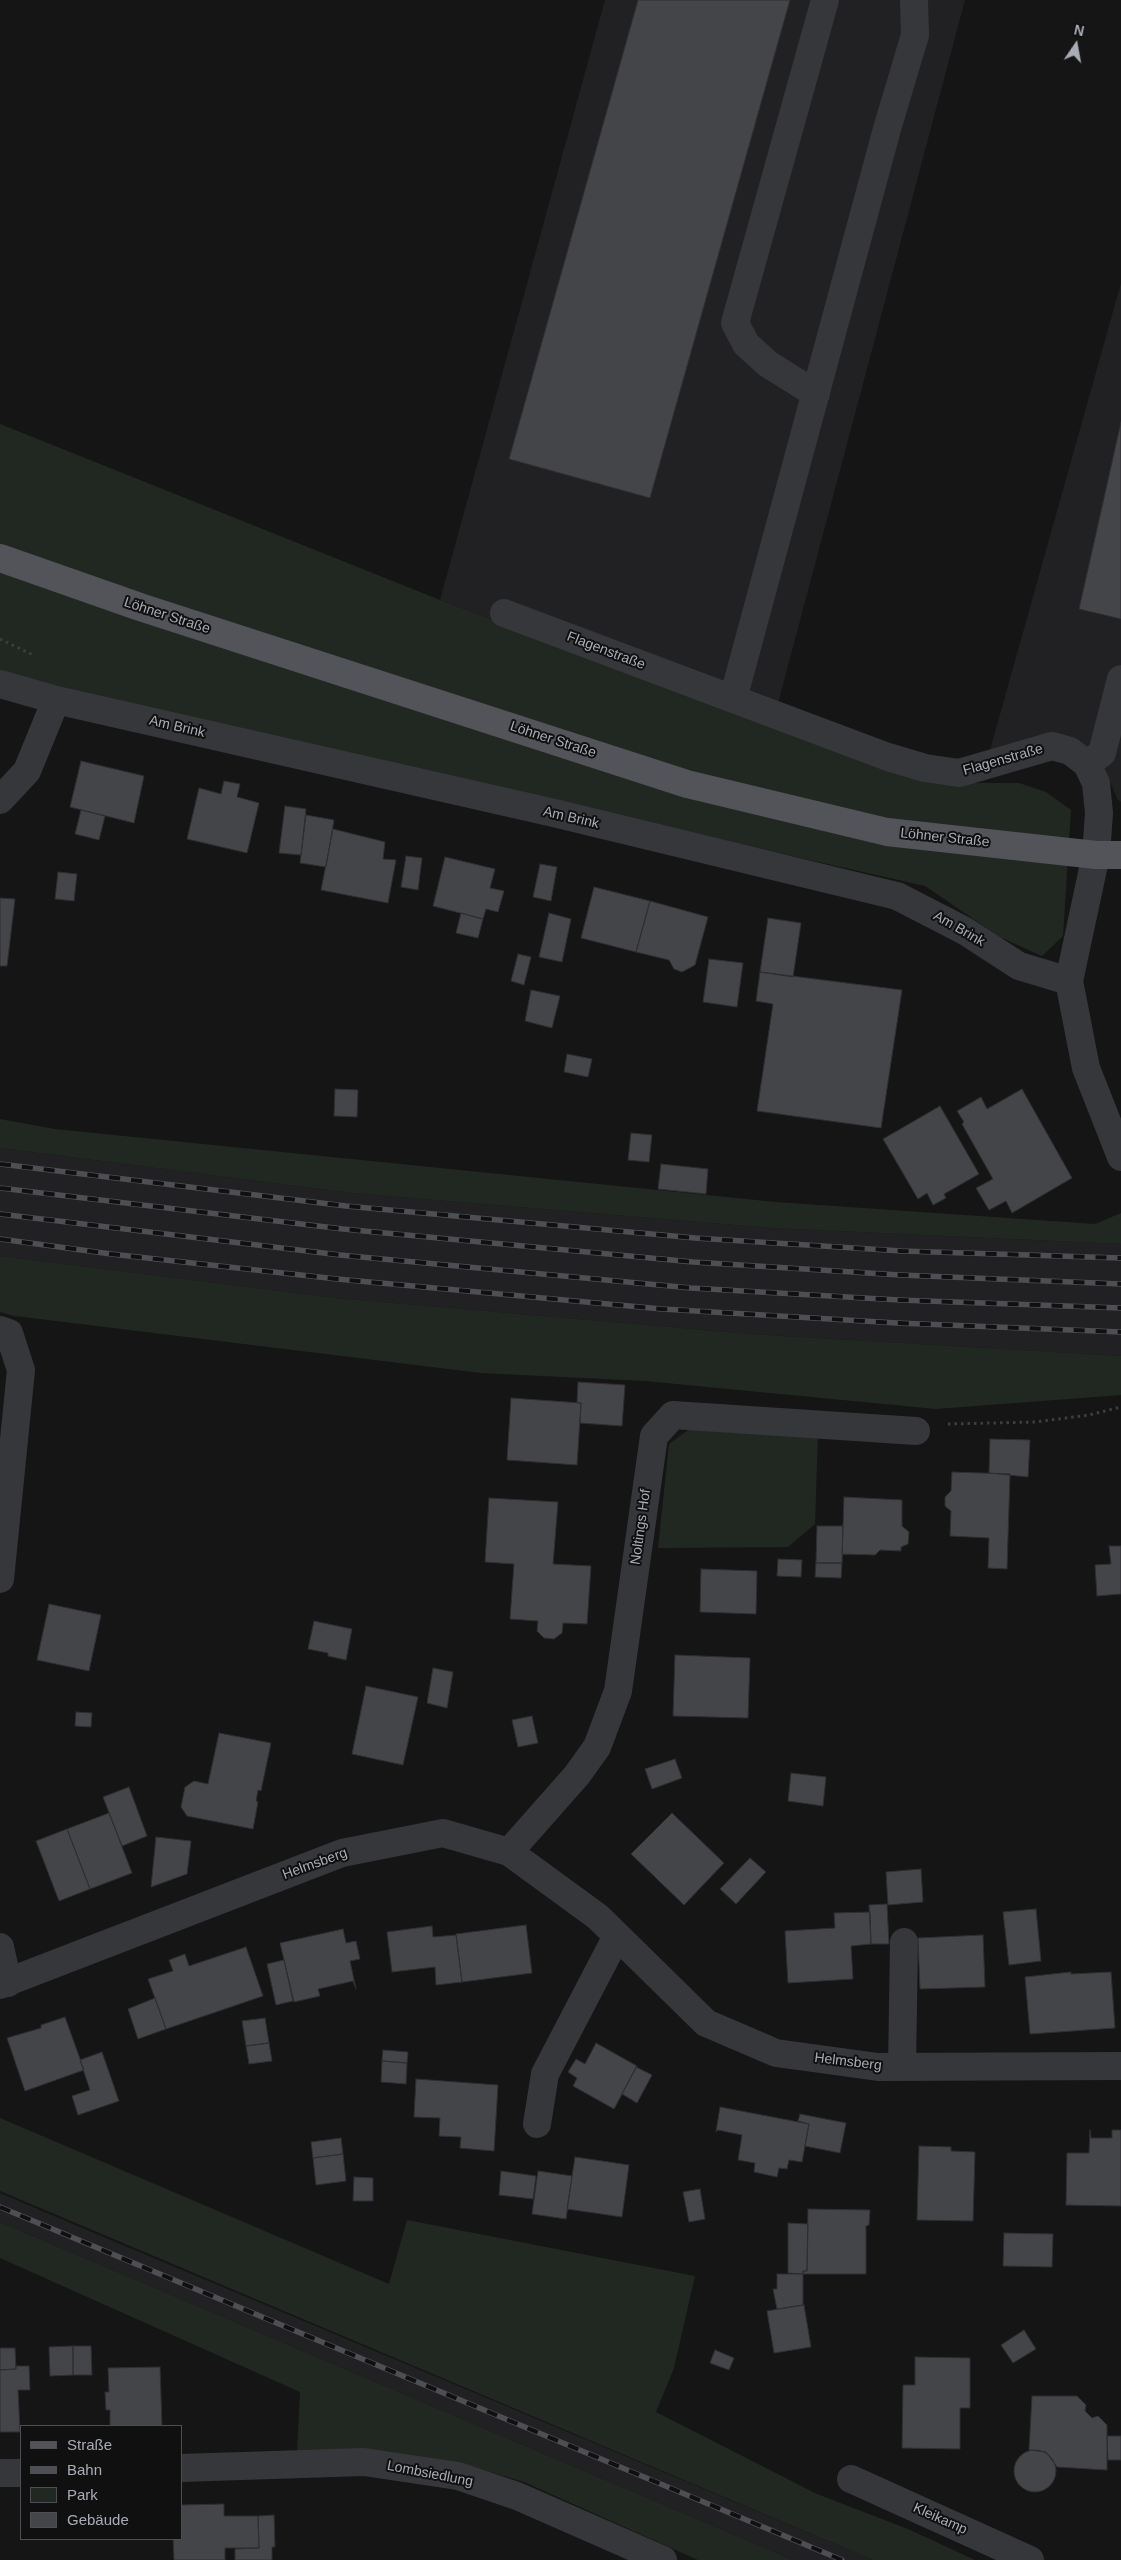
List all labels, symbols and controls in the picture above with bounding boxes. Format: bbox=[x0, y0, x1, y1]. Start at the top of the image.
north arrow bbox=[1051, 20, 1101, 70]
text: N bbox=[1073, 21, 1086, 39]
street label: Löhner Straße bbox=[122, 594, 212, 638]
street label: Flagenstraße bbox=[564, 628, 648, 674]
street label: Am Brink bbox=[147, 712, 207, 742]
street label: Löhner Straße bbox=[508, 718, 598, 762]
street label: Flagenstraße bbox=[961, 741, 1045, 779]
street label: Am Brink bbox=[541, 803, 601, 833]
street label: Löhner Straße bbox=[900, 825, 990, 851]
street label: Am Brink bbox=[930, 908, 988, 950]
street label: Noltings Hof bbox=[627, 1488, 655, 1566]
street label: Helmsberg bbox=[280, 1845, 350, 1883]
street label: Helmsberg bbox=[813, 2050, 883, 2074]
legend bbox=[20, 2425, 182, 2540]
text: Straße bbox=[67, 2436, 112, 2453]
street label: Lombsiedlung bbox=[386, 2457, 474, 2491]
text: Bahn bbox=[67, 2461, 102, 2478]
text: Park bbox=[67, 2486, 98, 2503]
street label: Kleikamp bbox=[910, 2500, 970, 2538]
text: Gebäude bbox=[67, 2511, 129, 2528]

